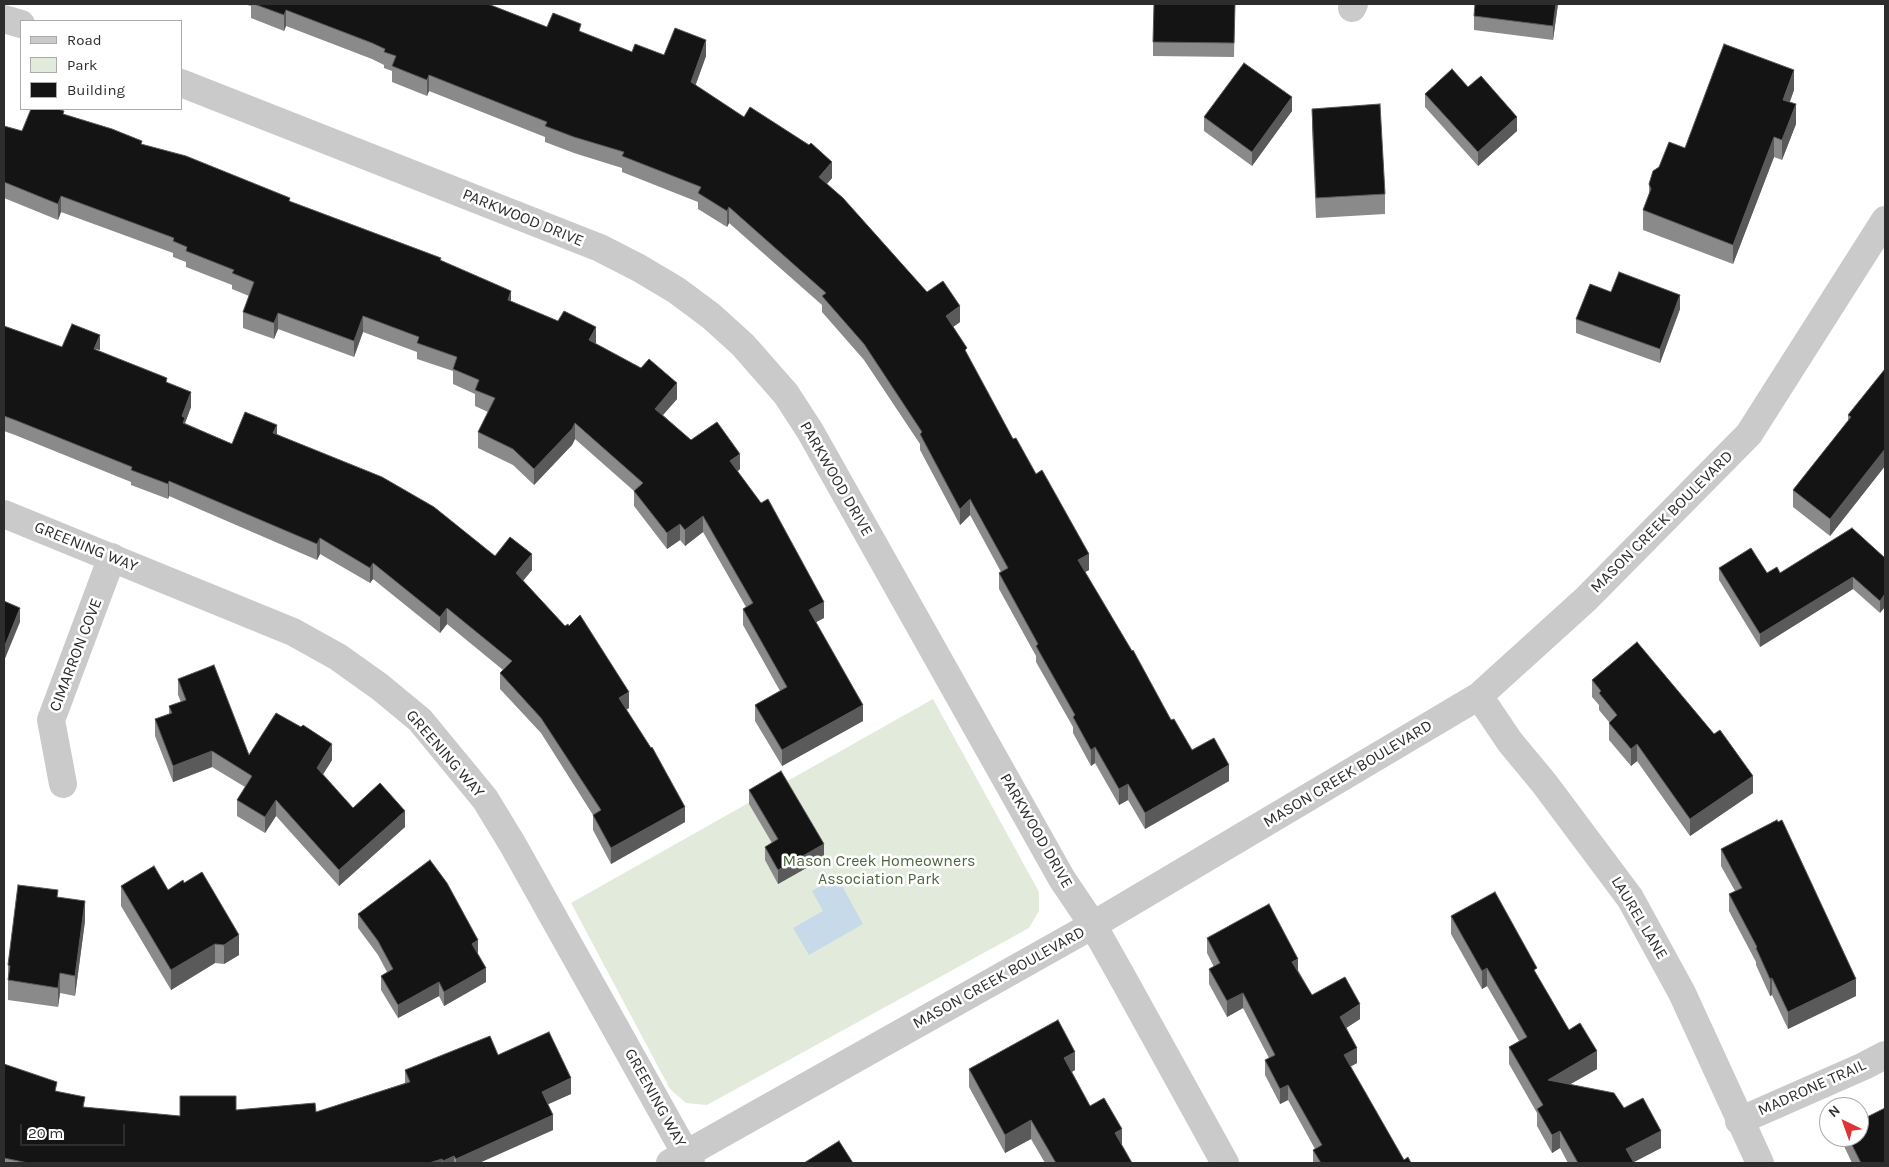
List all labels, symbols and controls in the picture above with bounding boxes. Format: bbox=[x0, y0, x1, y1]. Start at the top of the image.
legend bbox=[20, 20, 182, 110]
text: Road bbox=[67, 31, 102, 49]
text: Park bbox=[67, 56, 97, 74]
text: Building bbox=[67, 81, 125, 99]
street label: PARKWOOD DRIVE bbox=[460, 185, 586, 251]
street label: PARKWOOD DRIVE bbox=[795, 418, 877, 540]
street label: MASON CREEK BOULEVARD bbox=[1587, 447, 1737, 597]
street label: GREENING WAY bbox=[31, 518, 141, 576]
street label: CIMARRON COVE bbox=[46, 596, 106, 714]
street label: GREENING WAY bbox=[402, 706, 488, 802]
street label: MASON CREEK BOULEVARD bbox=[1260, 716, 1436, 832]
street label: PARKWOOD DRIVE bbox=[995, 770, 1077, 892]
park label: Mason Creek Homeowners Association Park bbox=[783, 851, 975, 889]
street label: LAUREL LANE bbox=[1607, 873, 1671, 963]
street label: MASON CREEK BOULEVARD bbox=[910, 923, 1088, 1033]
street label: GREENING WAY bbox=[620, 1045, 690, 1151]
street label: MADRONE TRAIL bbox=[1755, 1056, 1869, 1120]
north arrow bbox=[1819, 1097, 1869, 1147]
scale bar bbox=[22, 1114, 128, 1146]
text: 20 m bbox=[28, 1124, 63, 1142]

